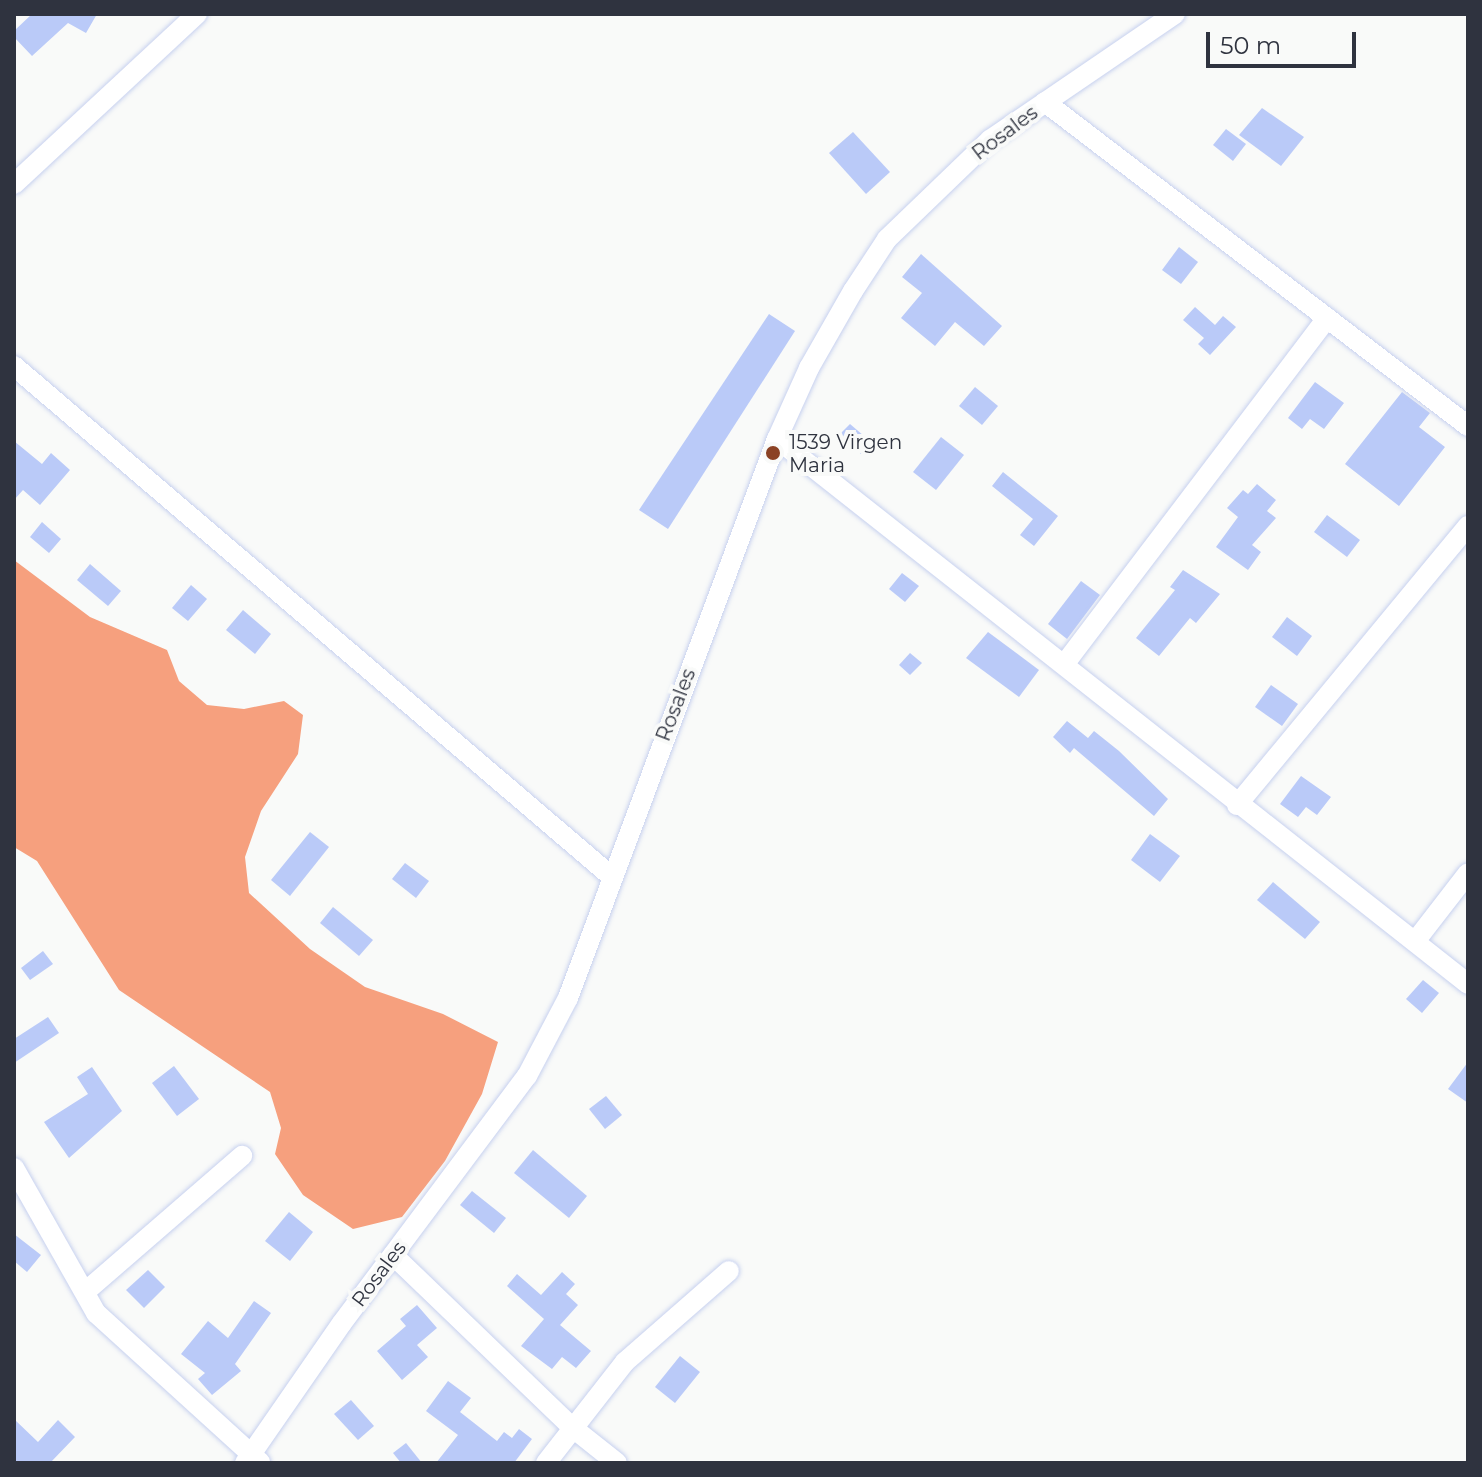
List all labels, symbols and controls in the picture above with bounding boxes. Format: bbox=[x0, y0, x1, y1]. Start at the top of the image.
scale bar bbox=[1210, 16, 1360, 66]
text: 50 m bbox=[1220, 31, 1281, 60]
street label: Rosales bbox=[968, 101, 1042, 165]
place label: 1539 Virgen Maria bbox=[789, 430, 902, 477]
marker: 1539 Virgen Maria bbox=[764, 444, 782, 462]
street label: Rosales bbox=[651, 665, 701, 745]
street label: Rosales bbox=[347, 1237, 411, 1311]

